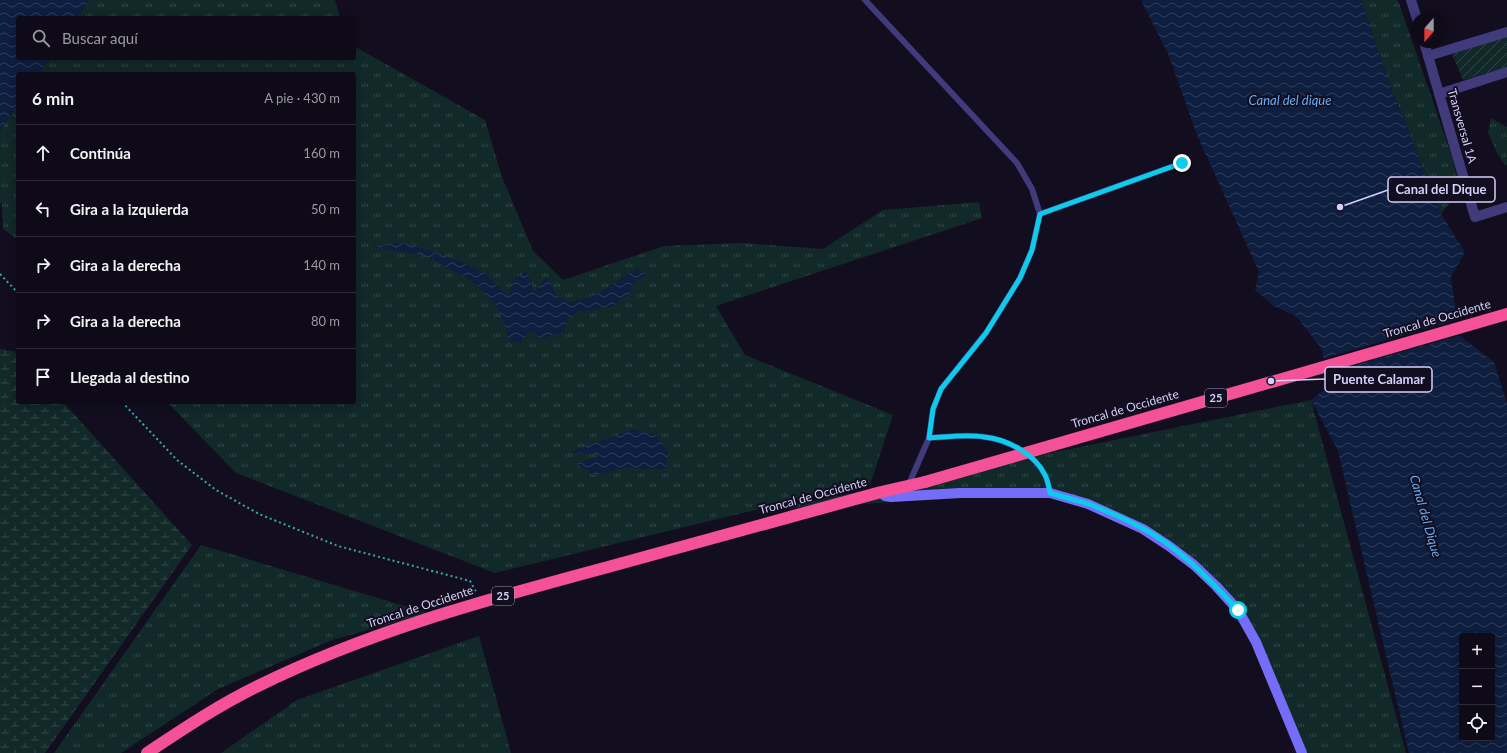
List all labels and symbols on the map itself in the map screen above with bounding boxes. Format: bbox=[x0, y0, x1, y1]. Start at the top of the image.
north arrow bbox=[1411, 12, 1447, 48]
street label: Transversal 1A bbox=[1445, 87, 1480, 166]
water label: Canal del dique bbox=[1249, 92, 1331, 108]
route end bbox=[1173, 154, 1191, 172]
callout: Canal del Dique bbox=[1388, 177, 1495, 202]
text: Canal del Dique bbox=[1396, 181, 1487, 197]
street label: Troncal de Occidente bbox=[1381, 296, 1492, 341]
callout: Puente Calamar bbox=[1325, 367, 1432, 392]
text: Puente Calamar bbox=[1333, 371, 1425, 387]
street label: Troncal de Occidente bbox=[1069, 386, 1180, 431]
road number: 25 bbox=[1205, 389, 1227, 407]
water label: Canal del Dique bbox=[1407, 473, 1445, 559]
street label: Troncal de Occidente bbox=[757, 474, 868, 517]
street label: Troncal de Occidente bbox=[365, 582, 475, 631]
road number: 25 bbox=[492, 587, 514, 605]
route start bbox=[1229, 601, 1247, 619]

